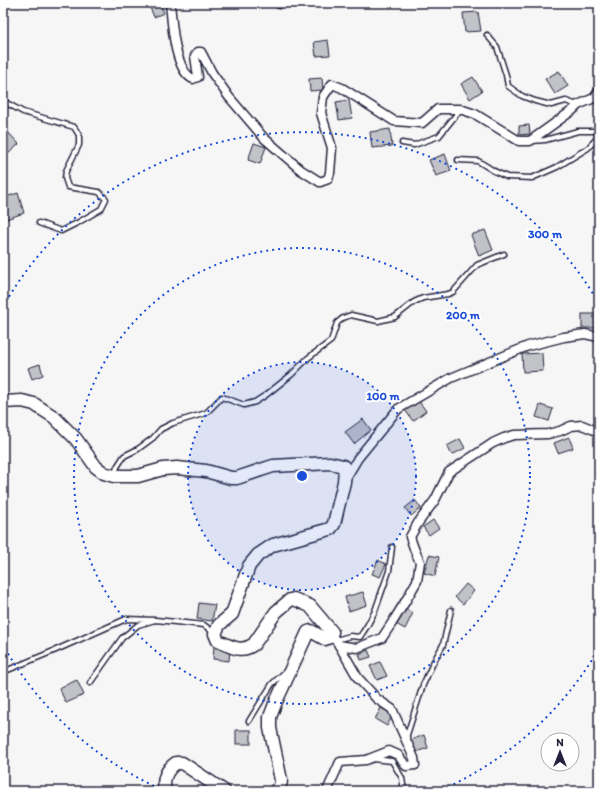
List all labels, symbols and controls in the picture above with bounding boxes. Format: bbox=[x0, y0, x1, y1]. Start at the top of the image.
text: 300 m bbox=[528, 227, 563, 241]
text: 200 m bbox=[446, 308, 481, 322]
text: 100 m bbox=[366, 389, 400, 403]
centre of rings bbox=[295, 469, 309, 483]
north arrow bbox=[540, 732, 580, 772]
text: N bbox=[556, 736, 564, 749]

